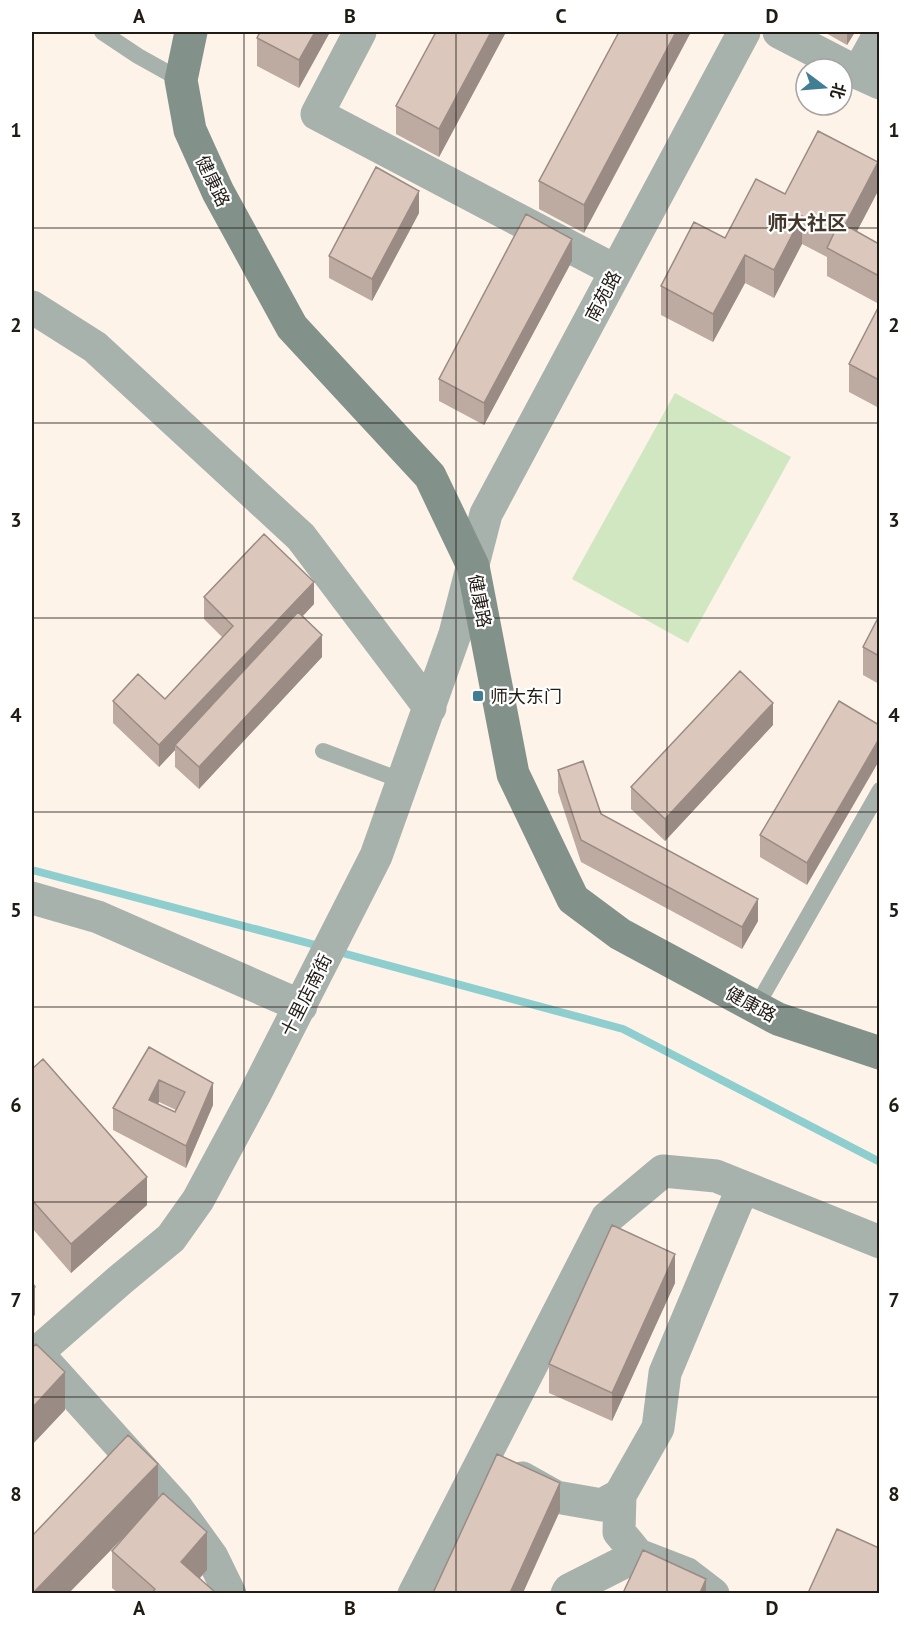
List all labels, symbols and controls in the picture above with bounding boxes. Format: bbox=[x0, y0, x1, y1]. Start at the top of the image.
text: A bbox=[133, 3, 146, 29]
text: B bbox=[344, 3, 356, 29]
text: C bbox=[555, 3, 567, 29]
text: D bbox=[766, 3, 779, 29]
north arrow bbox=[794, 57, 854, 117]
text: 北 bbox=[827, 81, 850, 102]
text: 1 bbox=[10, 117, 22, 143]
text: 1 bbox=[888, 117, 900, 143]
street label: 健康路 bbox=[191, 152, 235, 210]
district label: 师大社区 bbox=[767, 210, 847, 236]
street label: 南苑路 bbox=[580, 267, 626, 325]
text: 2 bbox=[10, 312, 22, 338]
text: 2 bbox=[888, 312, 900, 338]
text: 3 bbox=[10, 507, 22, 533]
text: 3 bbox=[888, 507, 900, 533]
street label: 健康路 bbox=[464, 572, 496, 630]
place label: 师大东门 bbox=[490, 685, 562, 708]
marker: 师大东门 bbox=[471, 689, 485, 703]
text: 4 bbox=[10, 702, 22, 728]
text: 4 bbox=[888, 702, 900, 728]
text: 5 bbox=[10, 897, 22, 923]
text: 5 bbox=[888, 897, 900, 923]
street label: 十里店南街 bbox=[275, 950, 337, 1040]
street label: 健康路 bbox=[722, 981, 780, 1027]
text: 6 bbox=[10, 1092, 22, 1118]
text: 6 bbox=[888, 1092, 900, 1118]
text: 7 bbox=[10, 1287, 22, 1313]
text: 7 bbox=[888, 1287, 900, 1313]
text: 8 bbox=[10, 1481, 22, 1507]
text: 8 bbox=[888, 1481, 900, 1507]
text: A bbox=[133, 1595, 146, 1621]
text: B bbox=[344, 1595, 356, 1621]
text: C bbox=[555, 1595, 567, 1621]
text: D bbox=[766, 1595, 779, 1621]

